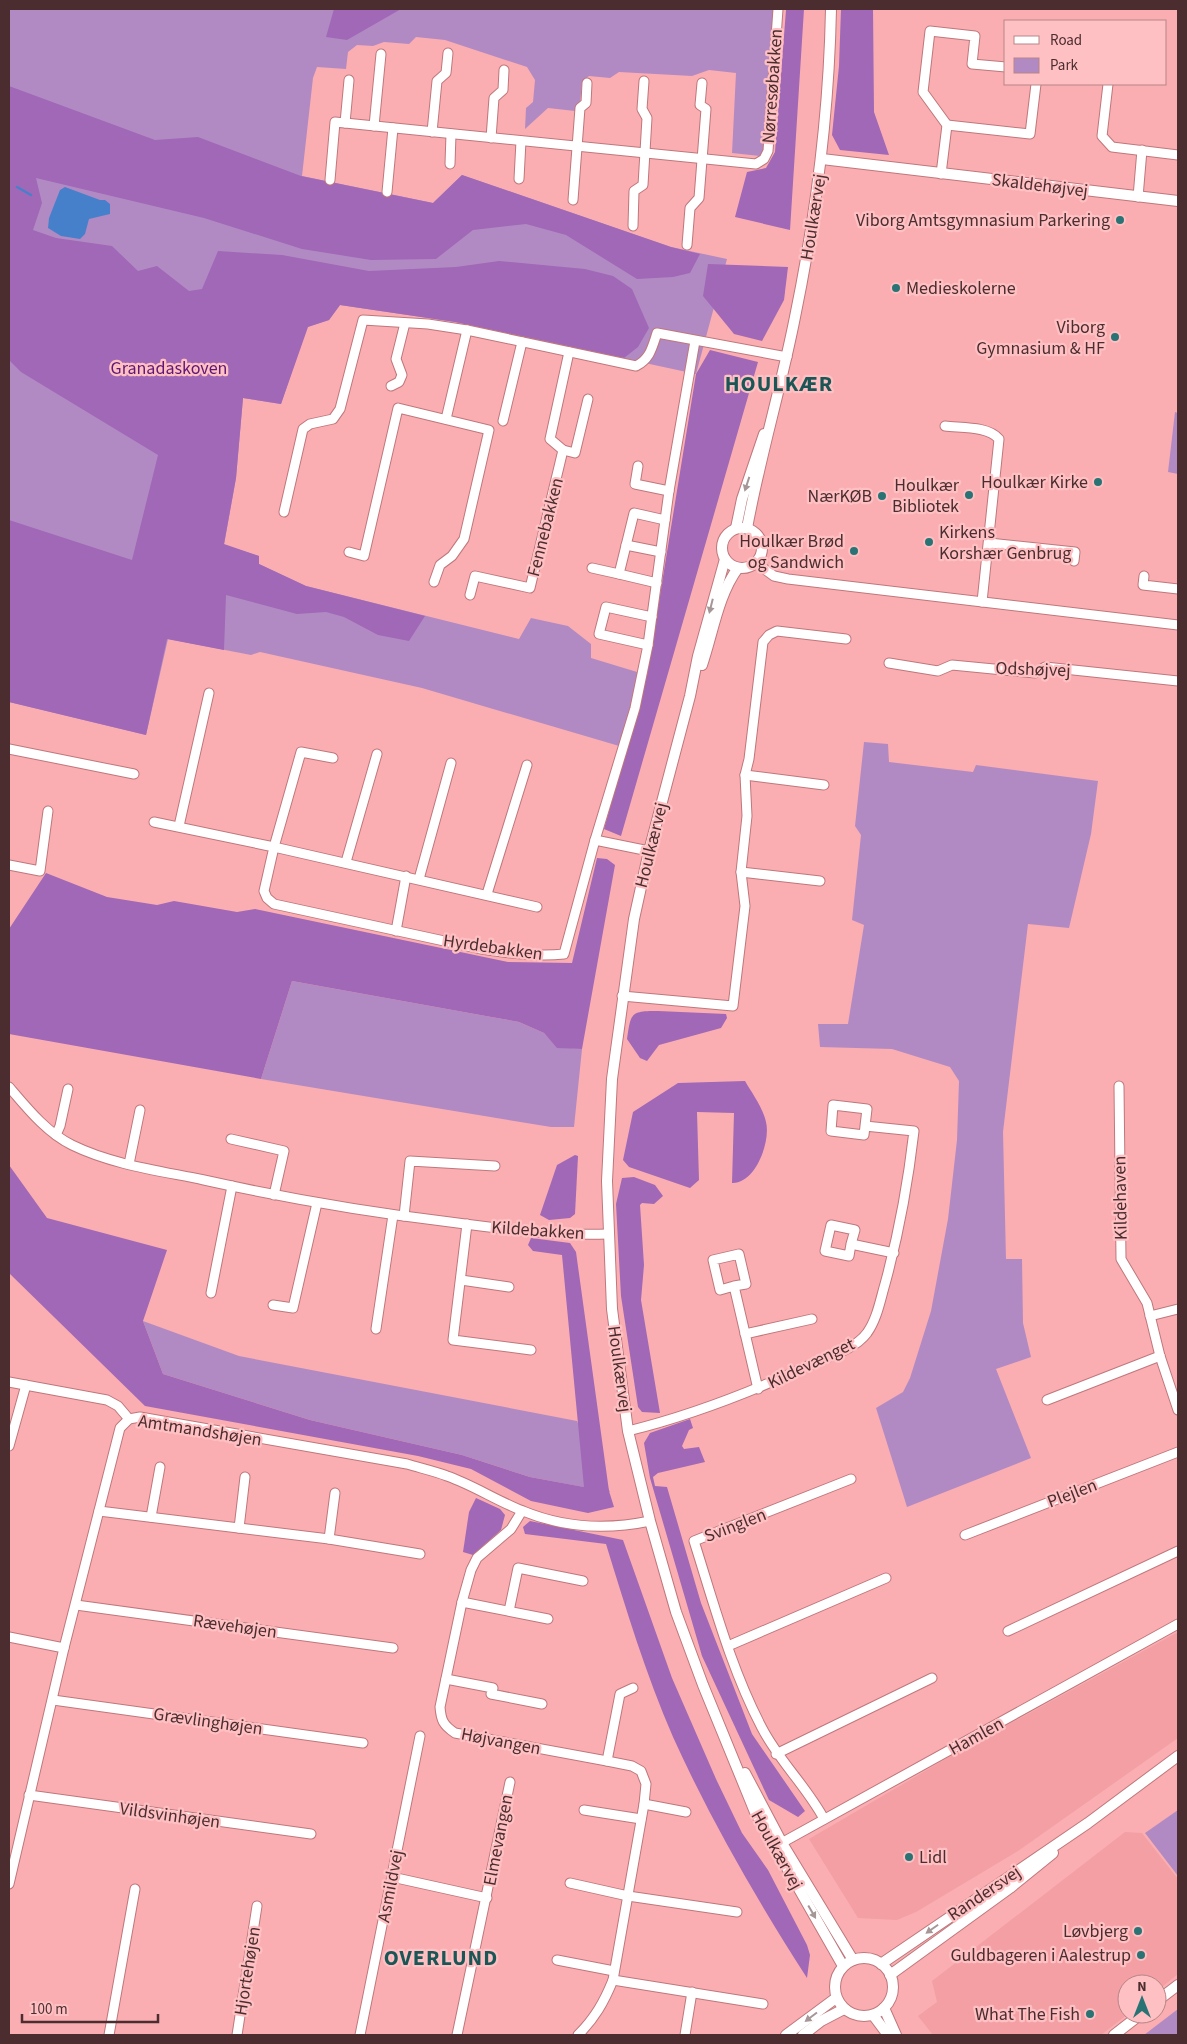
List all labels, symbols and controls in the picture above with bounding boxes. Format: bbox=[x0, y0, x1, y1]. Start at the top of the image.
legend bbox=[1004, 20, 1167, 85]
street label: Nørresøbakken bbox=[756, 28, 789, 144]
text: Road bbox=[1050, 30, 1082, 51]
text: Park bbox=[1050, 55, 1079, 76]
street label: Skaldehøjvej bbox=[990, 167, 1089, 204]
street label: Houlkærvej bbox=[794, 172, 833, 262]
place label: Viborg Amtsgymnasium Parkering bbox=[856, 208, 1110, 233]
marker: Viborg Amtsgymnasium Parkering bbox=[1114, 214, 1126, 226]
place label: Medieskolerne bbox=[906, 276, 1016, 301]
marker: Medieskolerne bbox=[890, 282, 902, 294]
place label: Viborg Gymnasium & HF bbox=[976, 315, 1105, 361]
marker: Viborg Gymnasium & HF bbox=[1109, 331, 1121, 343]
park label: Granadaskoven bbox=[111, 356, 227, 381]
district label: HOULKÆR bbox=[725, 368, 833, 400]
place label: Houlkær Kirke bbox=[981, 470, 1088, 495]
place label: Houlkær Bibliotek bbox=[892, 473, 960, 519]
street label: Fennebakken bbox=[521, 475, 570, 579]
marker: Houlkær Kirke bbox=[1092, 476, 1104, 488]
one-way arrow bbox=[743, 477, 751, 492]
place label: NærKØB bbox=[808, 484, 872, 509]
marker: Houlkær Bibliotek bbox=[963, 489, 975, 501]
marker: NærKØB bbox=[876, 490, 888, 502]
place label: Kirkens Korshær Genbrug bbox=[939, 520, 1071, 566]
place label: Houlkær Brød og Sandwich bbox=[739, 529, 844, 575]
marker: Kirkens Korshær Genbrug bbox=[923, 536, 935, 548]
marker: Houlkær Brød og Sandwich bbox=[848, 545, 860, 557]
one-way arrow bbox=[707, 598, 715, 613]
street label: Odshøjvej bbox=[995, 656, 1071, 683]
street label: Houlkærvej bbox=[629, 800, 674, 890]
street label: Hyrdebakken bbox=[442, 928, 544, 967]
street label: Kildehaven bbox=[1107, 1156, 1134, 1240]
street label: Kildebakken bbox=[491, 1215, 585, 1246]
street label: Houlkærvej bbox=[601, 1324, 638, 1414]
street label: Kildevænget bbox=[763, 1332, 859, 1395]
street label: Amtmandshøjen bbox=[136, 1408, 264, 1453]
street label: Plejlen bbox=[1044, 1473, 1101, 1514]
street label: Svinglen bbox=[700, 1502, 770, 1549]
street label: Rævehøjen bbox=[191, 1608, 278, 1645]
street label: Grævlinghøjen bbox=[152, 1701, 264, 1742]
street label: Hamlen bbox=[944, 1711, 1008, 1762]
street label: Højvangen bbox=[459, 1722, 543, 1761]
street label: Elmevangen bbox=[477, 1792, 520, 1888]
street label: Vildsvinhøjen bbox=[118, 1796, 222, 1835]
street label: Houlkærvej bbox=[745, 1806, 809, 1894]
place label: Lidl bbox=[919, 1845, 947, 1870]
street label: Asmildvej bbox=[371, 1848, 410, 1924]
marker: Lidl bbox=[903, 1851, 915, 1863]
street label: Randersvej bbox=[943, 1860, 1026, 1927]
one-way arrow bbox=[807, 1906, 816, 1919]
place label: Løvbjerg bbox=[1063, 1919, 1128, 1944]
one-way arrow bbox=[925, 1924, 938, 1934]
street label: Hjortehøjen bbox=[228, 1925, 267, 2017]
marker: Løvbjerg bbox=[1132, 1925, 1144, 1937]
district label: OVERLUND bbox=[384, 1942, 498, 1974]
place label: Guldbageren i Aalestrup bbox=[950, 1943, 1131, 1968]
marker: Guldbageren i Aalestrup bbox=[1135, 1949, 1147, 1961]
north arrow bbox=[1117, 1974, 1167, 2024]
text: N bbox=[1137, 1977, 1147, 1997]
scale bar bbox=[22, 1992, 159, 2024]
text: 100 m bbox=[30, 1999, 68, 2020]
place label: What The Fish bbox=[975, 2002, 1080, 2027]
marker: What The Fish bbox=[1084, 2008, 1096, 2020]
one-way arrow bbox=[805, 2011, 818, 2022]

